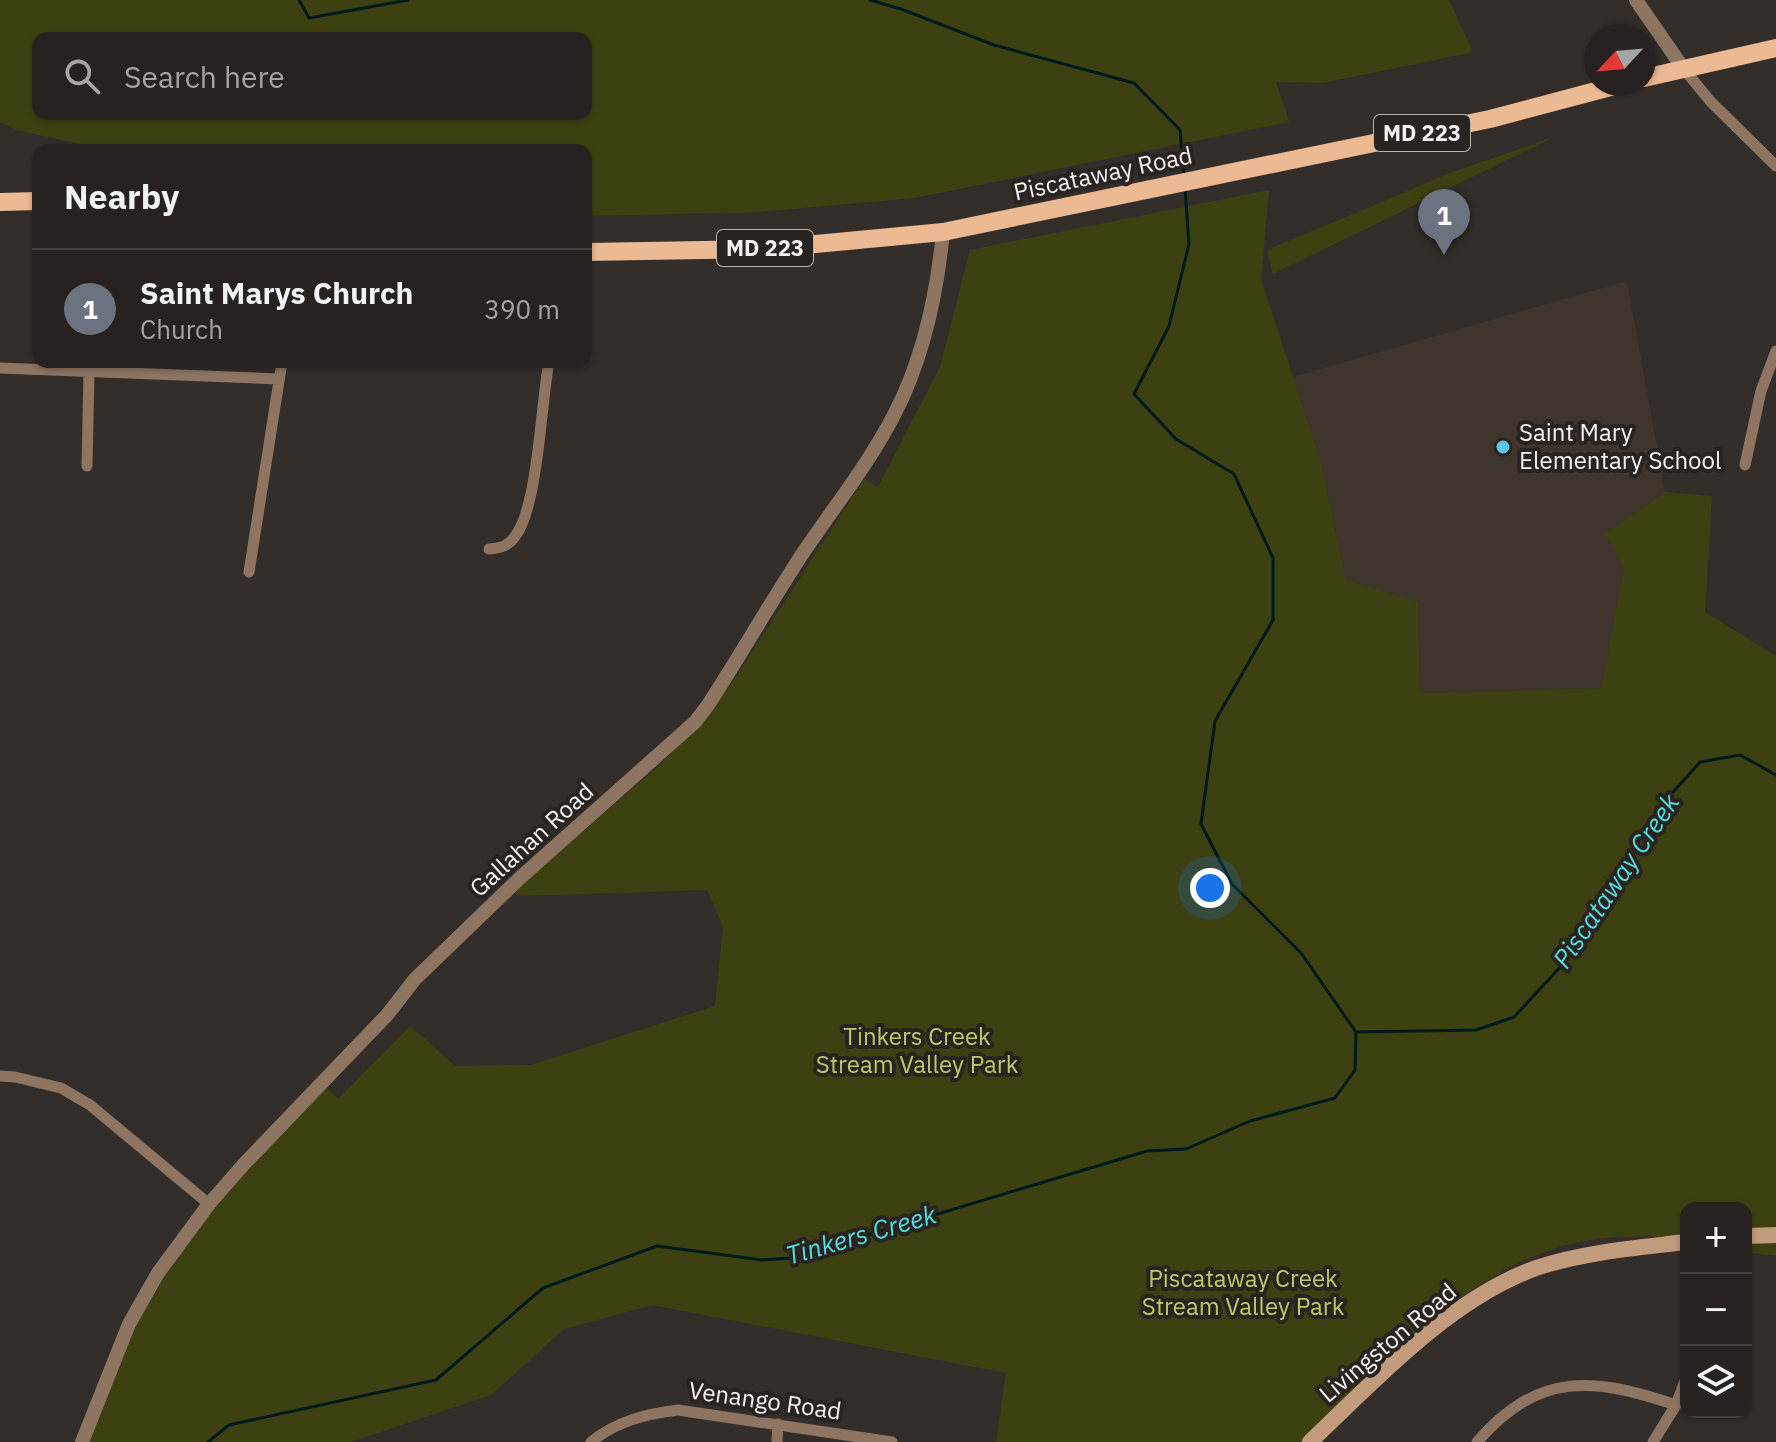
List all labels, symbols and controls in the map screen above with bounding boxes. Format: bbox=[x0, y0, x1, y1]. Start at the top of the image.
north arrow bbox=[1584, 24, 1656, 96]
search box bbox=[32, 32, 592, 120]
icon: search bbox=[60, 54, 104, 98]
text: Search here bbox=[124, 57, 285, 96]
road number: MD 223 bbox=[1374, 115, 1470, 151]
street label: Piscataway Road bbox=[1010, 138, 1195, 208]
text: Nearby bbox=[64, 174, 179, 218]
pin: 1 bbox=[1418, 189, 1470, 255]
road number: MD 223 bbox=[717, 230, 813, 266]
text: Saint Marys Church bbox=[140, 273, 413, 312]
text: 1 bbox=[82, 292, 98, 326]
text: 390 m bbox=[484, 292, 560, 326]
text: Church bbox=[140, 312, 223, 346]
place label: Saint Mary Elementary School bbox=[1519, 416, 1721, 476]
marker: Saint Mary Elementary School bbox=[1494, 438, 1512, 456]
street label: Gallahan Road bbox=[463, 775, 600, 903]
water label: Piscataway Creek bbox=[1544, 786, 1686, 974]
your location bbox=[1190, 868, 1230, 908]
park label: Tinkers Creek Stream Valley Park bbox=[816, 1020, 1019, 1080]
water label: Tinkers Creek bbox=[781, 1196, 940, 1272]
map controls bbox=[1680, 1202, 1752, 1418]
button: + bbox=[1680, 1202, 1752, 1274]
park label: Piscataway Creek Stream Valley Park bbox=[1142, 1262, 1345, 1322]
button: − bbox=[1680, 1274, 1752, 1346]
street label: Livingston Road bbox=[1312, 1275, 1463, 1409]
button: layers bbox=[1680, 1346, 1752, 1418]
street label: Venango Road bbox=[687, 1373, 844, 1427]

